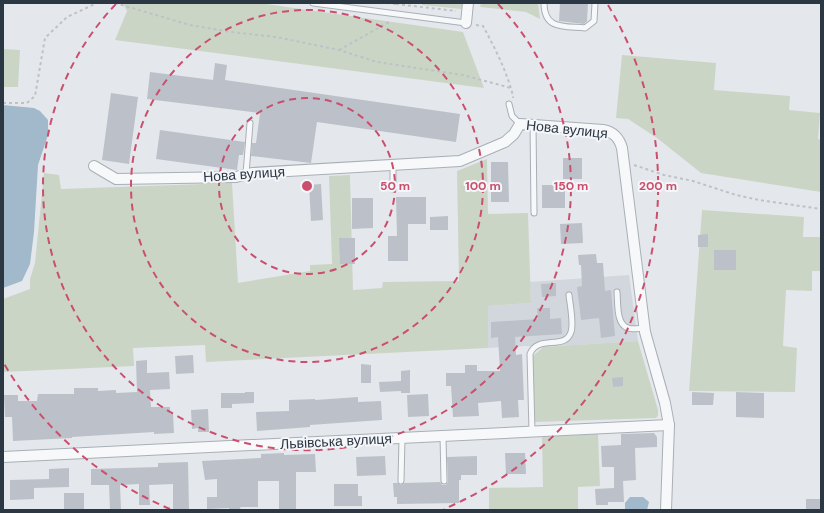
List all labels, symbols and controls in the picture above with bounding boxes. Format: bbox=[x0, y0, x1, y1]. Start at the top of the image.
street label: Нова вулиця bbox=[525, 116, 609, 142]
street label: Нова вулиця bbox=[202, 162, 286, 186]
text: 50 m bbox=[380, 178, 410, 194]
text: 100 m bbox=[465, 178, 501, 194]
text: 150 m bbox=[554, 178, 588, 194]
text: 200 m bbox=[639, 178, 677, 194]
centre of rings bbox=[300, 179, 314, 193]
street label: Львівська вулиця bbox=[280, 429, 392, 453]

